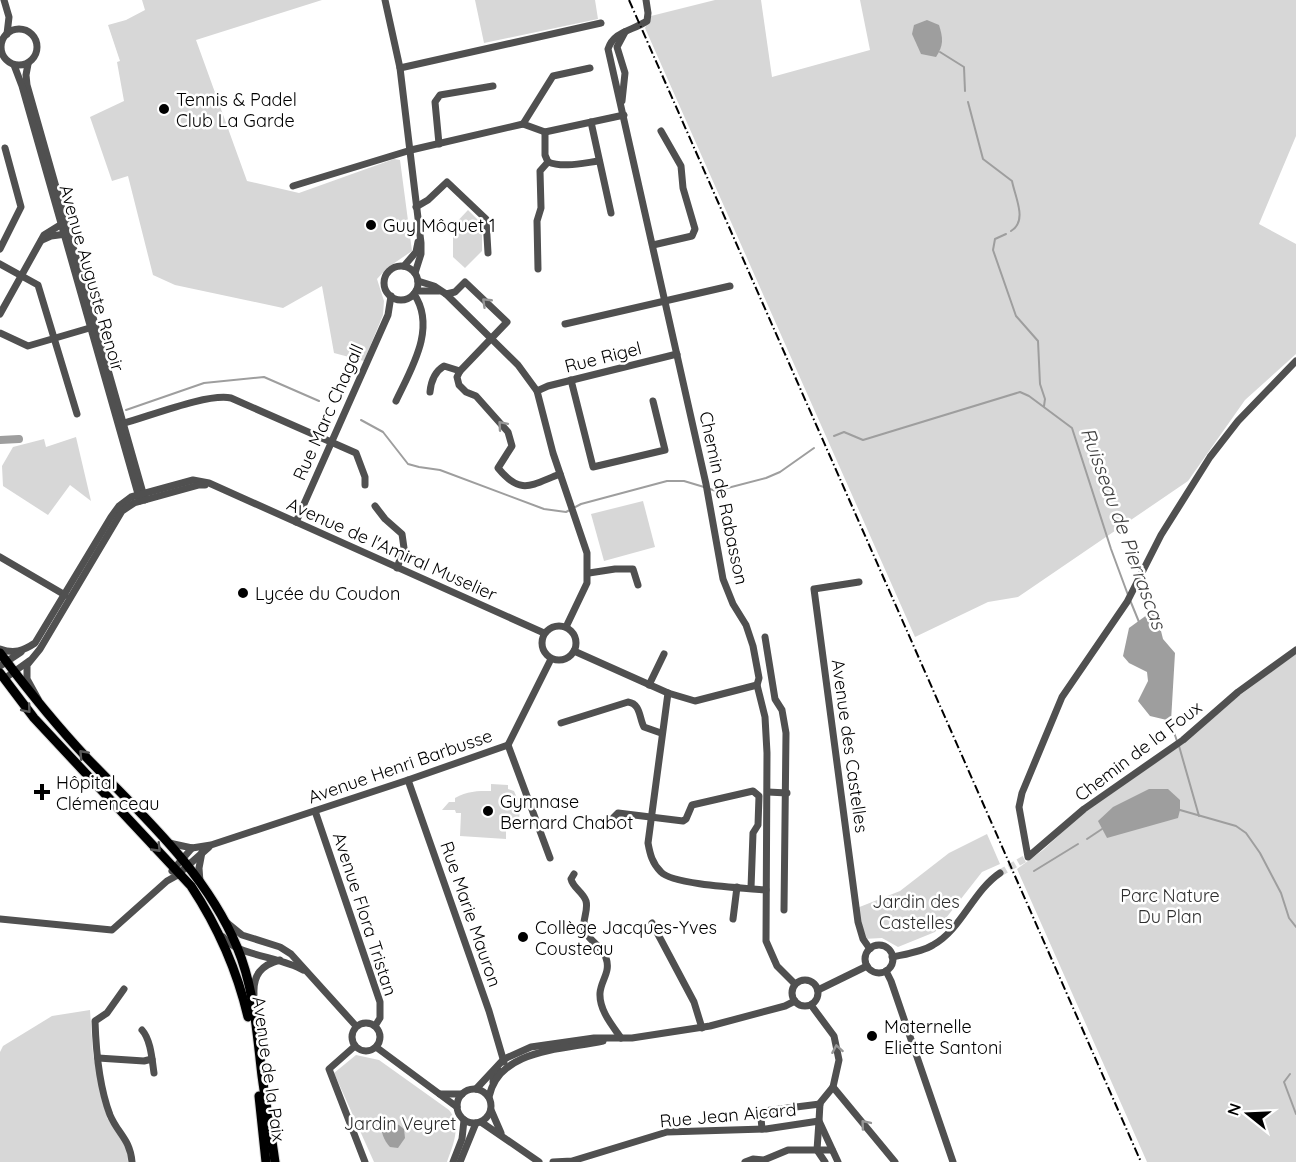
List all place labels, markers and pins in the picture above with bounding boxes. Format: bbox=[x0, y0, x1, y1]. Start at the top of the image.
place label: Tennis & Padel Club La Garde bbox=[176, 88, 297, 132]
marker: Tennis & Padel Club La Garde bbox=[157, 102, 171, 116]
place label: Guy Môquet 1 bbox=[383, 214, 496, 237]
marker: Guy Môquet 1 bbox=[364, 218, 378, 232]
place label: Lycée du Coudon bbox=[255, 582, 400, 605]
marker: Lycée du Coudon bbox=[236, 586, 250, 600]
place label: Hôpital Clémenceau bbox=[56, 771, 159, 815]
marker: Hôpital Clémenceau bbox=[33, 783, 51, 801]
place label: Gymnase Bernard Chabot bbox=[500, 790, 633, 834]
marker: Gymnase Bernard Chabot bbox=[481, 804, 495, 818]
place label: Collège Jacques-Yves Cousteau bbox=[535, 916, 717, 960]
marker: Collège Jacques-Yves Cousteau bbox=[516, 930, 530, 944]
place label: Maternelle Eliette Santoni bbox=[884, 1015, 1002, 1059]
marker: Maternelle Eliette Santoni bbox=[865, 1029, 879, 1043]

